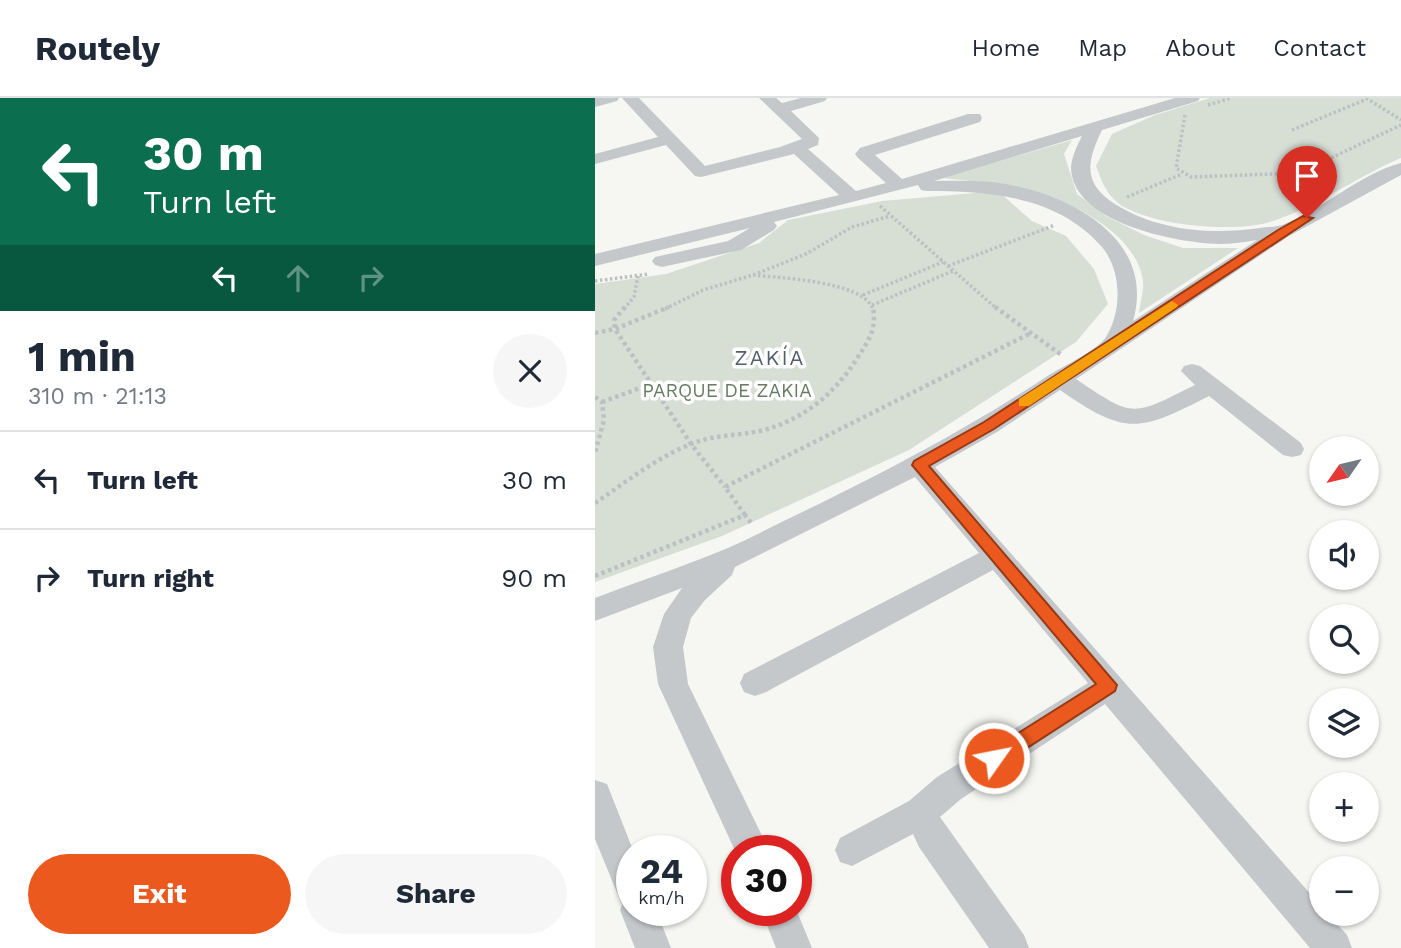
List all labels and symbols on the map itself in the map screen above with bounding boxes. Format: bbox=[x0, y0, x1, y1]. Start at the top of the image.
pin bbox=[1277, 146, 1337, 218]
district label: ZAKÍA bbox=[735, 345, 805, 370]
park label: PARQUE DE ZAKIA bbox=[642, 379, 812, 402]
north arrow bbox=[1309, 436, 1379, 506]
position arrow bbox=[957, 721, 1031, 795]
speed limit sign: 30 bbox=[721, 835, 812, 926]

